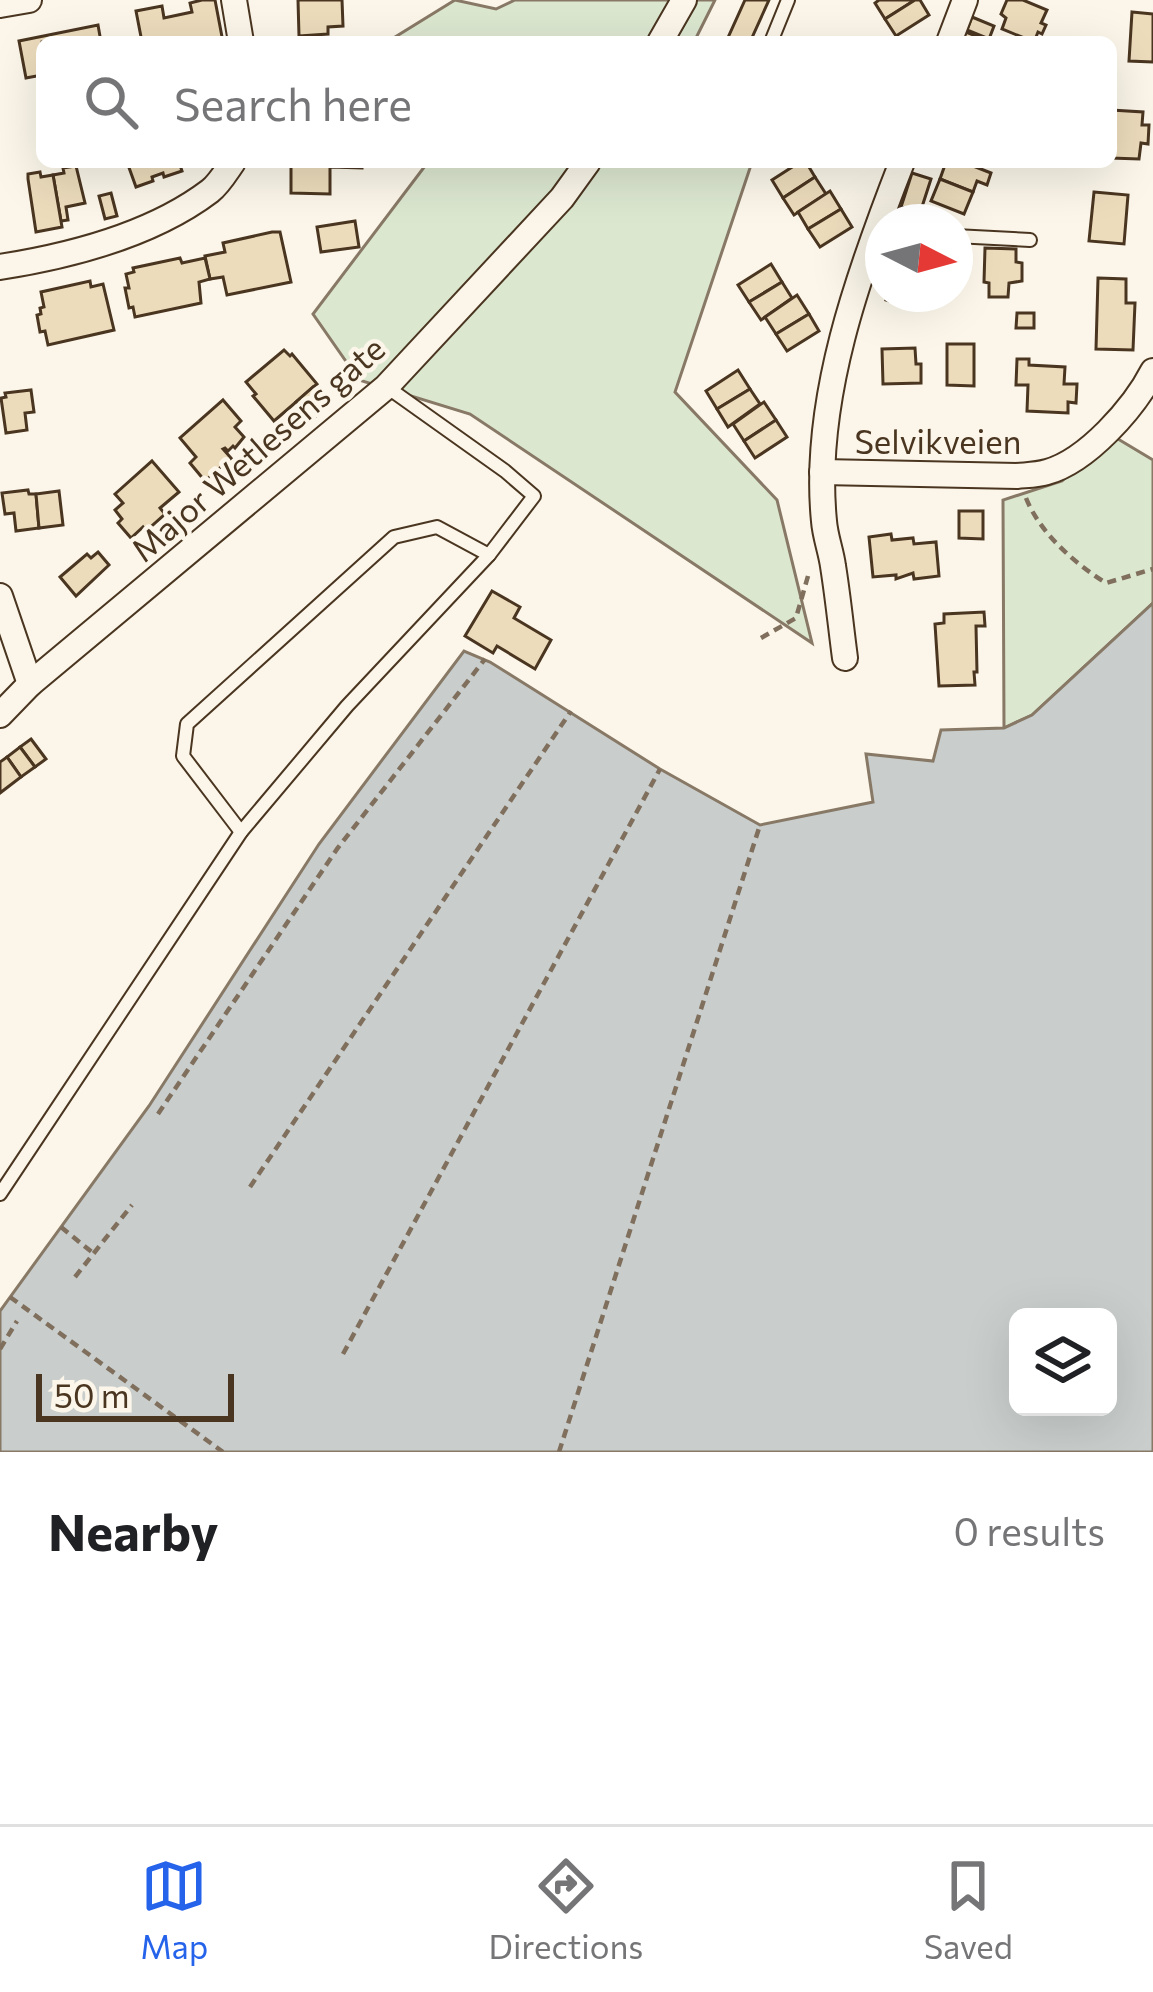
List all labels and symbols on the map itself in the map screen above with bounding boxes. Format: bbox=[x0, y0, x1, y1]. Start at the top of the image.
north arrow bbox=[865, 204, 973, 312]
street label: Major Wetlesens gate bbox=[122, 327, 392, 569]
street label: Selvikveien bbox=[855, 420, 1022, 461]
scale bar bbox=[36, 1368, 234, 1421]

